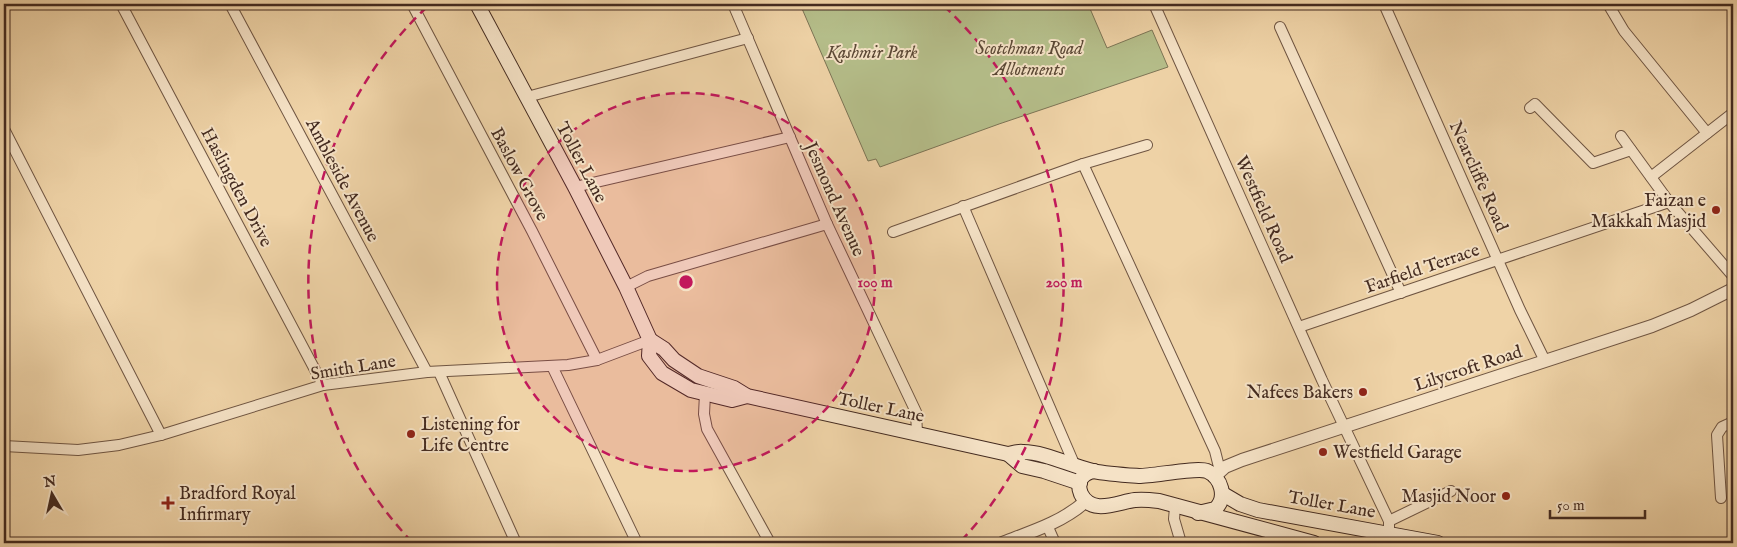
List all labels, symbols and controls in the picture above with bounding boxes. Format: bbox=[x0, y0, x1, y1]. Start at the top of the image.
park label: Scotchman Road Allotments bbox=[975, 38, 1084, 82]
park label: Kashmir Park bbox=[825, 42, 918, 65]
street label: Ambleside Avenue bbox=[299, 114, 384, 246]
street label: Toller Lane bbox=[550, 118, 612, 207]
street label: Nearcliffe Road bbox=[1443, 118, 1512, 236]
street label: Haslingden Drive bbox=[195, 124, 277, 251]
street label: Baslow Grove bbox=[484, 124, 553, 225]
street label: Jesmond Avenue bbox=[797, 137, 869, 261]
street label: Westfield Road bbox=[1229, 152, 1297, 267]
place label: Faizan e Makkah Masjid bbox=[1591, 190, 1706, 234]
marker: Faizan e Makkah Masjid bbox=[1710, 204, 1722, 216]
street label: Farfield Terrace bbox=[1362, 239, 1483, 300]
centre of rings bbox=[677, 273, 695, 291]
text: 100 m bbox=[857, 273, 893, 292]
text: 200 m bbox=[1046, 273, 1083, 292]
street label: Lilycroft Road bbox=[1412, 341, 1526, 398]
street label: Smith Lane bbox=[309, 350, 398, 387]
place label: Nafees Bakers bbox=[1247, 382, 1353, 405]
marker: Nafees Bakers bbox=[1357, 386, 1369, 398]
street label: Toller Lane bbox=[835, 388, 926, 429]
place label: Listening for Life Centre bbox=[421, 414, 520, 458]
marker: Listening for Life Centre bbox=[405, 428, 417, 440]
place label: Westfield Garage bbox=[1333, 442, 1462, 465]
marker: Westfield Garage bbox=[1317, 446, 1329, 458]
north arrow bbox=[28, 470, 78, 520]
text: N bbox=[42, 472, 58, 492]
place label: Bradford Royal Infirmary bbox=[179, 483, 296, 527]
street label: Toller Lane bbox=[1286, 486, 1377, 524]
place label: Masjid Noor bbox=[1401, 486, 1496, 509]
scale bar bbox=[1550, 487, 1644, 519]
marker: Masjid Noor bbox=[1500, 490, 1512, 502]
marker: Bradford Royal Infirmary bbox=[161, 496, 175, 510]
text: 50 m bbox=[1557, 496, 1585, 515]

